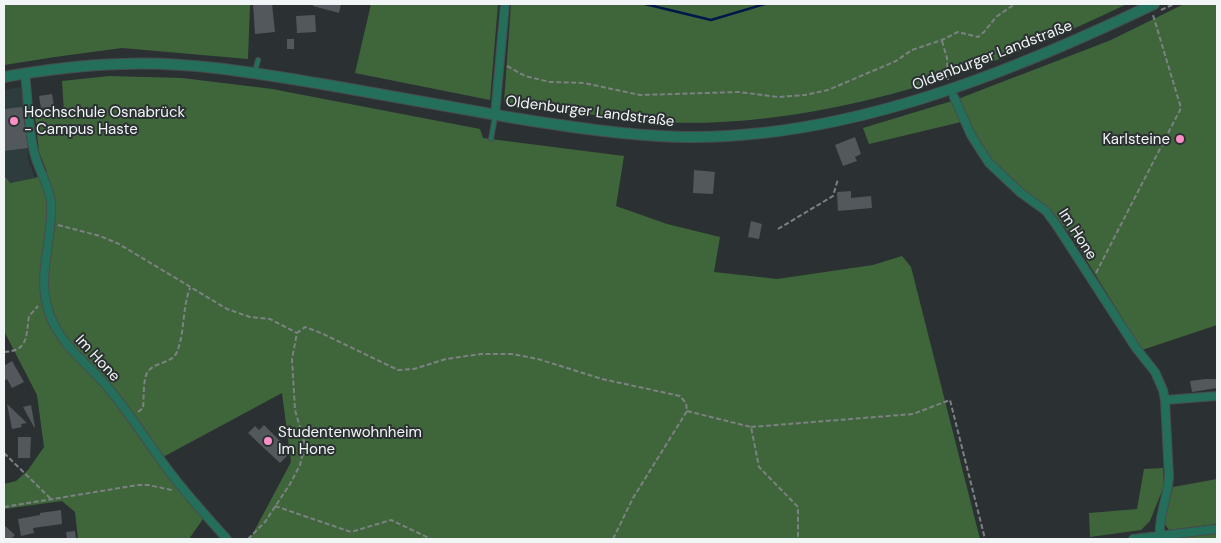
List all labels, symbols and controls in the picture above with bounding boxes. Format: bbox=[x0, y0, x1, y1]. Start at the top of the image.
street label: Oldenburger Landstraße bbox=[909, 15, 1075, 95]
street label: Oldenburger Landstraße bbox=[504, 91, 676, 131]
place label: Hochschule Osnabrück - Campus Haste bbox=[24, 102, 186, 139]
marker: Hochschule Osnabrück - Campus Haste bbox=[8, 115, 20, 127]
place label: Karlsteine bbox=[1102, 129, 1170, 149]
marker: Karlsteine bbox=[1174, 133, 1186, 145]
street label: Im Hone bbox=[1054, 205, 1102, 263]
street label: Im Hone bbox=[71, 330, 125, 386]
place label: Studentenwohnheim Im Hone bbox=[278, 422, 422, 459]
marker: Studentenwohnheim Im Hone bbox=[262, 435, 274, 447]

